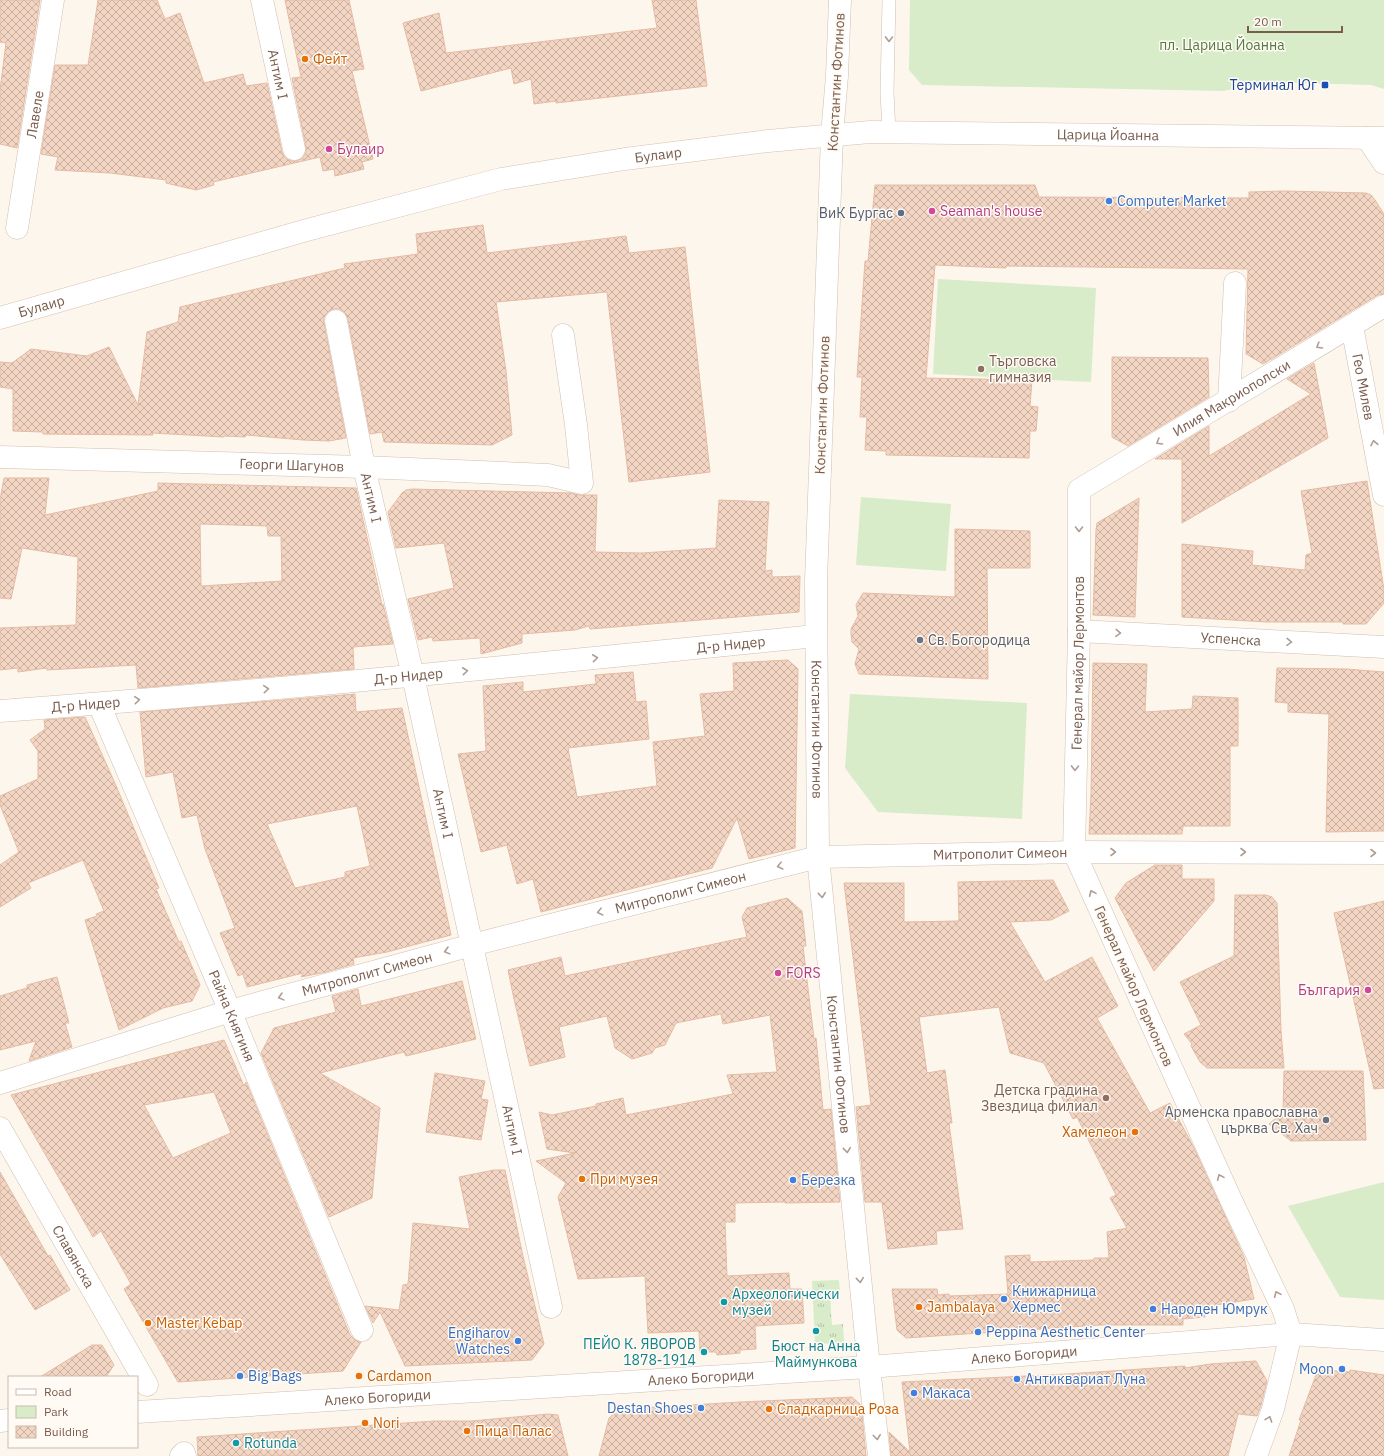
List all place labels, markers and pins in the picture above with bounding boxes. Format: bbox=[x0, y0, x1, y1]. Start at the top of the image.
place label: Фейт bbox=[313, 50, 348, 68]
marker: Фейт bbox=[300, 54, 310, 64]
place label: Терминал Юг bbox=[1230, 76, 1317, 94]
marker: Терминал Юг bbox=[1320, 80, 1330, 90]
place label: Булаир bbox=[337, 140, 384, 158]
marker: Булаир bbox=[324, 144, 334, 154]
place label: Computer Market bbox=[1117, 192, 1227, 210]
marker: Computer Market bbox=[1104, 196, 1114, 206]
place label: Seaman's house bbox=[940, 202, 1043, 220]
place label: ВиК Бургас bbox=[819, 204, 893, 222]
marker: Seaman's house bbox=[927, 206, 937, 216]
marker: ВиК Бургас bbox=[896, 208, 906, 218]
place label: Търговска гимназия bbox=[989, 352, 1057, 386]
marker: Търговска гимназия bbox=[976, 364, 986, 374]
place label: Св. Богородица bbox=[928, 631, 1031, 649]
marker: Св. Богородица bbox=[915, 635, 925, 645]
place label: FORS bbox=[786, 964, 821, 982]
marker: FORS bbox=[773, 968, 783, 978]
place label: България bbox=[1298, 981, 1360, 999]
marker: България bbox=[1363, 985, 1373, 995]
place label: Детска градина Звездица филиал bbox=[981, 1081, 1099, 1115]
marker: Детска градина Звездица филиал bbox=[1101, 1093, 1111, 1103]
place label: Арменска православна църква Св. Хач bbox=[1165, 1103, 1319, 1137]
marker: Арменска православна църква Св. Хач bbox=[1321, 1115, 1331, 1125]
place label: Хамелеон bbox=[1062, 1123, 1127, 1141]
marker: Хамелеон bbox=[1130, 1127, 1140, 1137]
place label: При музея bbox=[590, 1170, 658, 1188]
place label: Березка bbox=[801, 1171, 856, 1189]
marker: При музея bbox=[577, 1174, 587, 1184]
marker: Березка bbox=[788, 1175, 798, 1185]
place label: Книжарница Хермес bbox=[1012, 1282, 1097, 1316]
place label: Археологически музей bbox=[732, 1285, 840, 1319]
marker: Книжарница Хермес bbox=[999, 1294, 1009, 1304]
marker: Археологически музей bbox=[719, 1297, 729, 1307]
place label: Jambalaya bbox=[927, 1298, 995, 1316]
place label: Народен Юмрук bbox=[1161, 1300, 1268, 1318]
marker: Jambalaya bbox=[914, 1302, 924, 1312]
marker: Народен Юмрук bbox=[1148, 1304, 1158, 1314]
place label: Master Kebap bbox=[156, 1314, 242, 1332]
marker: Master Kebap bbox=[143, 1318, 153, 1328]
place label: Peppina Aesthetic Center bbox=[986, 1323, 1145, 1341]
place label: Engiharov Watches bbox=[448, 1324, 510, 1358]
marker: Бюст на Анна Маймункова bbox=[811, 1326, 821, 1336]
marker: Peppina Aesthetic Center bbox=[973, 1327, 983, 1337]
place label: ПЕЙО К. ЯВОРОВ 1878-1914 bbox=[583, 1334, 696, 1369]
marker: Engiharov Watches bbox=[513, 1336, 523, 1346]
place label: Бюст на Анна Маймункова bbox=[772, 1337, 861, 1371]
marker: ПЕЙО К. ЯВОРОВ 1878-1914 bbox=[699, 1347, 709, 1357]
place label: Moon bbox=[1299, 1360, 1334, 1378]
marker: Moon bbox=[1337, 1364, 1347, 1374]
place label: Big Bags bbox=[248, 1367, 302, 1385]
place label: Cardamon bbox=[367, 1367, 432, 1385]
place label: Антиквариат Луна bbox=[1025, 1370, 1146, 1388]
marker: Big Bags bbox=[235, 1371, 245, 1381]
marker: Cardamon bbox=[354, 1371, 364, 1381]
marker: Антиквариат Луна bbox=[1012, 1374, 1022, 1384]
place label: Макаса bbox=[922, 1384, 971, 1402]
marker: Макаса bbox=[909, 1388, 919, 1398]
place label: Destan Shoes bbox=[607, 1399, 693, 1417]
place label: Сладкарница Роза bbox=[777, 1400, 899, 1418]
marker: Destan Shoes bbox=[696, 1403, 706, 1413]
marker: Сладкарница Роза bbox=[764, 1404, 774, 1414]
place label: Nori bbox=[373, 1414, 399, 1432]
marker: Nori bbox=[360, 1418, 370, 1428]
place label: Пица Палас bbox=[475, 1422, 552, 1440]
marker: Пица Палас bbox=[462, 1426, 472, 1436]
place label: Rotunda bbox=[244, 1434, 298, 1452]
marker: Rotunda bbox=[231, 1438, 241, 1448]

